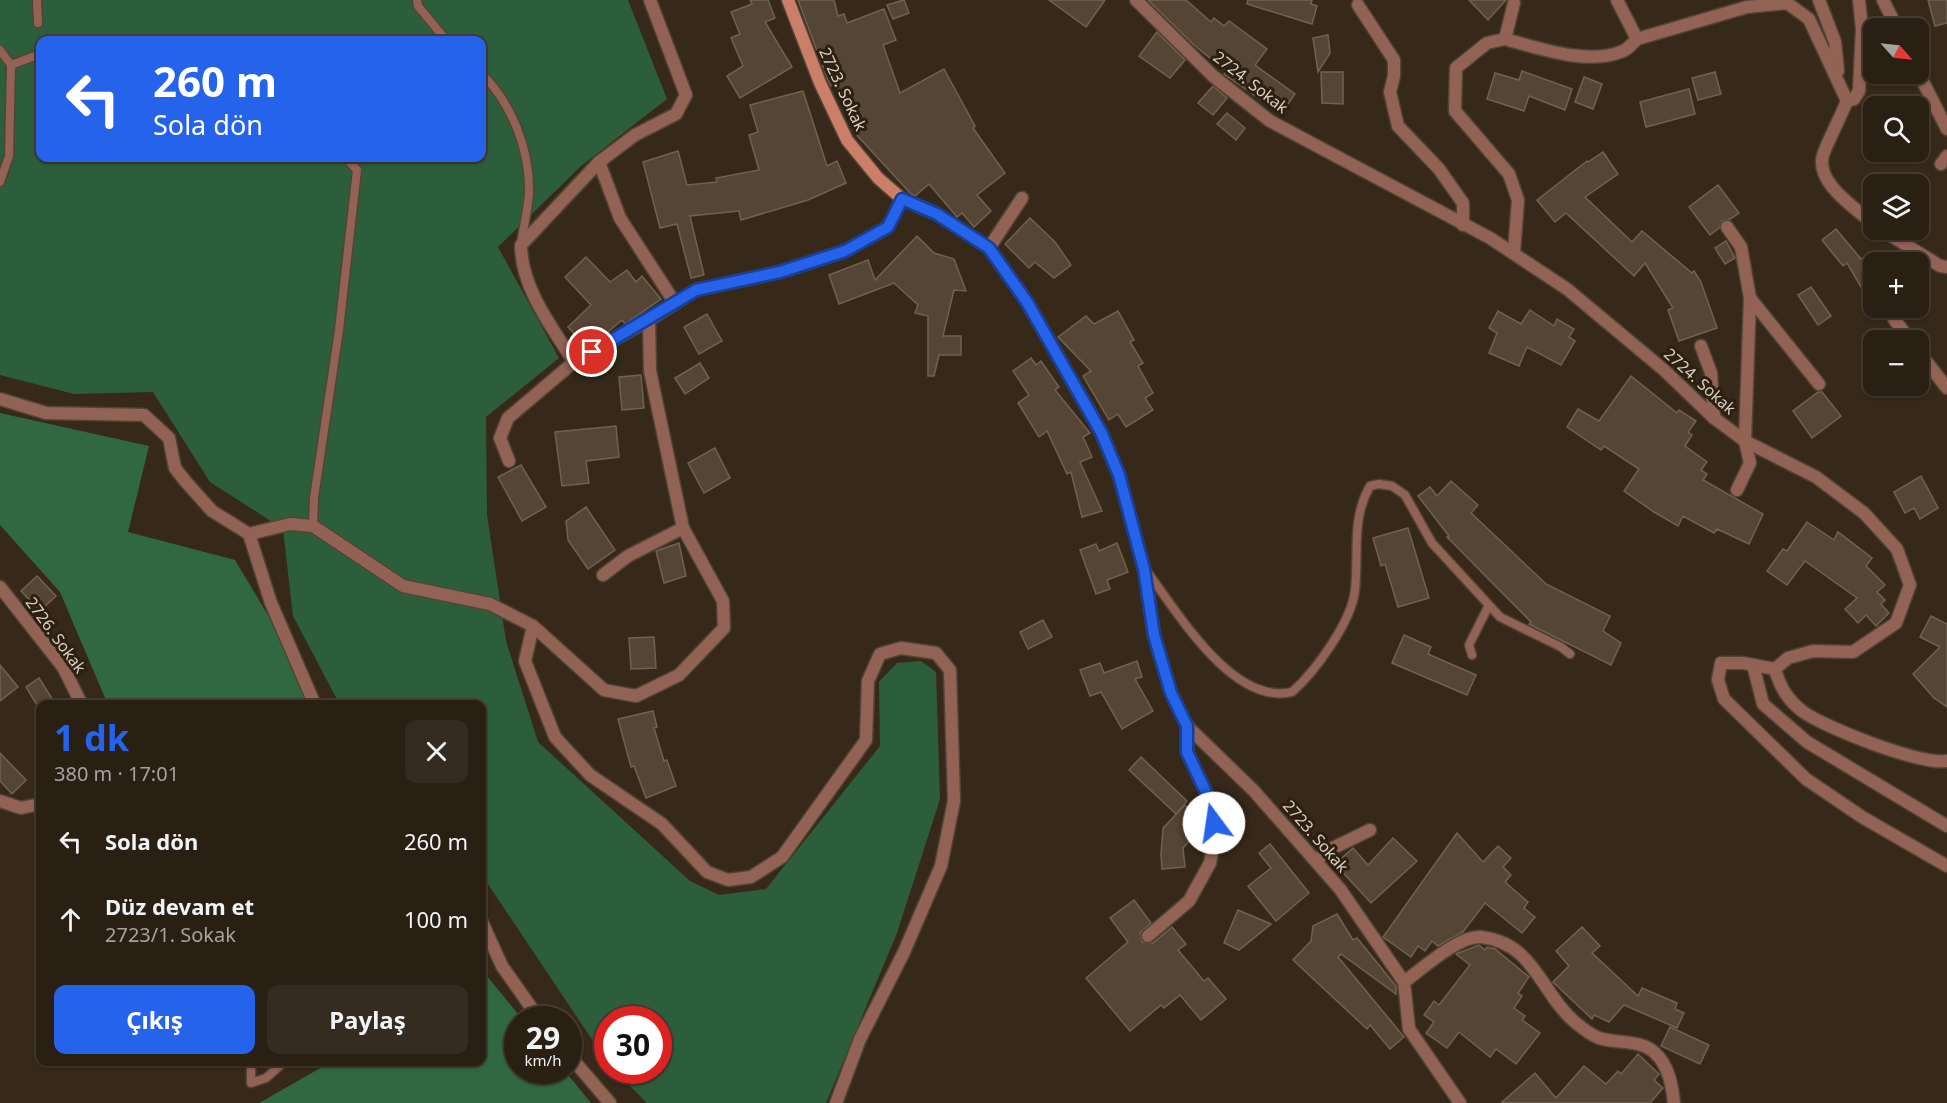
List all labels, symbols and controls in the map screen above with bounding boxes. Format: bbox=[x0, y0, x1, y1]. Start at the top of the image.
north arrow bbox=[1863, 18, 1929, 84]
map controls bbox=[1863, 18, 1929, 396]
street label: 2723. Sokak bbox=[814, 44, 872, 135]
street label: 2724. Sokak bbox=[1209, 46, 1293, 119]
text: 260 m bbox=[153, 52, 277, 109]
icon: left bbox=[54, 60, 132, 138]
button: search bbox=[1863, 96, 1929, 162]
text: Sola dön bbox=[153, 106, 263, 143]
button: layers bbox=[1863, 174, 1929, 240]
button: + bbox=[1863, 252, 1929, 318]
pin bbox=[566, 326, 617, 377]
button: − bbox=[1863, 330, 1929, 396]
icon: arrive bbox=[575, 335, 608, 368]
street label: 2724. Sokak bbox=[1659, 343, 1741, 419]
street label: 2726. Sokak bbox=[21, 592, 91, 678]
text: 1 dk bbox=[54, 713, 129, 762]
button: close bbox=[405, 720, 468, 783]
text: 380 m · 17:01 bbox=[54, 760, 179, 787]
position arrow bbox=[1182, 791, 1246, 855]
street label: 2723. Sokak bbox=[1278, 795, 1354, 877]
icon: left bbox=[54, 825, 87, 858]
text: Sola dön bbox=[105, 826, 198, 856]
text: 260 m bbox=[404, 826, 468, 856]
text: Düz devam et bbox=[105, 891, 254, 921]
icon: ahead bbox=[54, 903, 87, 936]
text: 100 m bbox=[404, 904, 468, 934]
text: 2723/1. Sokak bbox=[105, 921, 236, 948]
button: Çıkış bbox=[54, 985, 255, 1054]
button: Paylaş bbox=[267, 985, 468, 1054]
speed limit sign: 30 bbox=[594, 1006, 672, 1084]
text: 29 bbox=[526, 1017, 560, 1058]
text: km/h bbox=[525, 1050, 561, 1070]

